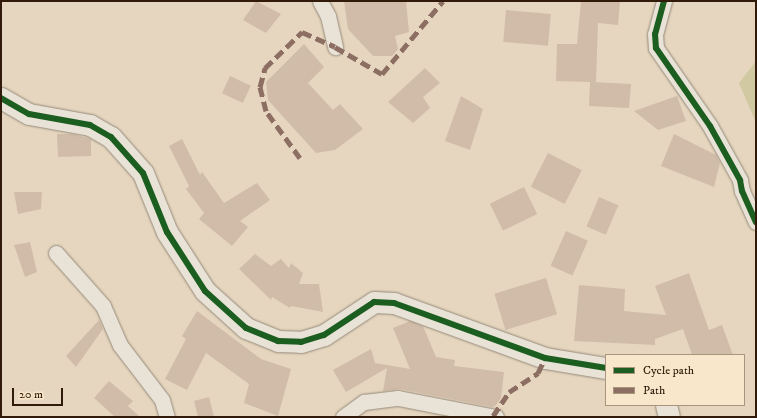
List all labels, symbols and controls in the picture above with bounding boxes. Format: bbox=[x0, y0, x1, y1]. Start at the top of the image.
legend bbox=[605, 354, 745, 406]
text: Cycle path bbox=[643, 363, 694, 378]
scale bar bbox=[14, 380, 65, 406]
text: Path bbox=[643, 383, 665, 398]
text: 20 m bbox=[19, 387, 43, 402]

